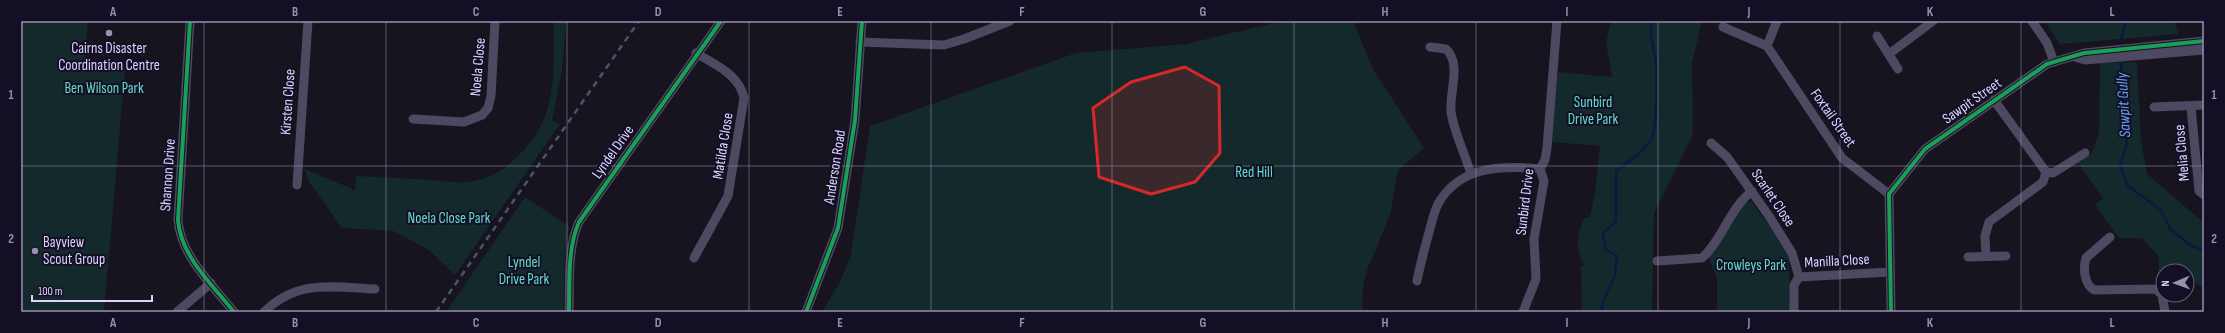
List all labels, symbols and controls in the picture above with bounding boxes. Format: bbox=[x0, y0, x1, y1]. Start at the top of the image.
text: A bbox=[109, 4, 117, 20]
text: B bbox=[292, 4, 298, 20]
text: C bbox=[473, 4, 480, 20]
text: D bbox=[655, 4, 662, 20]
text: E bbox=[837, 4, 843, 20]
text: F bbox=[1019, 4, 1025, 20]
text: G bbox=[1200, 4, 1207, 20]
text: H bbox=[1382, 4, 1389, 20]
text: I bbox=[1566, 4, 1569, 20]
text: J bbox=[1747, 4, 1751, 20]
text: K bbox=[1927, 4, 1934, 20]
text: L bbox=[2109, 4, 2115, 20]
marker: Cairns Disaster Coordination Centre bbox=[104, 28, 114, 38]
street label: Noela Close bbox=[466, 37, 490, 97]
place label: Cairns Disaster Coordination Centre bbox=[58, 39, 160, 75]
street label: Kirsten Close bbox=[276, 68, 300, 136]
water label: Sawpit Gully bbox=[2113, 71, 2135, 138]
street label: Sawpit Street bbox=[1939, 73, 2006, 128]
park label: Ben Wilson Park bbox=[64, 79, 144, 98]
street label: Foxtail Street bbox=[1806, 85, 1860, 151]
text: 1 bbox=[8, 87, 14, 103]
text: 1 bbox=[2211, 87, 2217, 103]
park label: Sunbird Drive Park bbox=[1568, 93, 1619, 129]
street label: Matilda Close bbox=[708, 111, 738, 181]
street label: Lyndel Drive bbox=[588, 122, 638, 182]
street label: Melia Close bbox=[2170, 124, 2194, 182]
street label: Anderson Road bbox=[820, 129, 850, 206]
street label: Shannon Drive bbox=[156, 138, 180, 212]
park label: Red Hill bbox=[1235, 163, 1273, 182]
street label: Scarlet Close bbox=[1747, 165, 1799, 231]
street label: Sunbird Drive bbox=[1511, 168, 1539, 236]
park label: Noela Close Park bbox=[408, 209, 491, 228]
text: 2 bbox=[8, 231, 14, 247]
text: 2 bbox=[2211, 231, 2217, 247]
place label: Bayview Scout Group bbox=[43, 233, 105, 269]
marker: Bayview Scout Group bbox=[30, 246, 40, 256]
street label: Manilla Close bbox=[1804, 250, 1870, 272]
park label: Lyndel Drive Park bbox=[499, 253, 550, 289]
park label: Crowleys Park bbox=[1716, 256, 1786, 275]
north arrow bbox=[2155, 263, 2195, 303]
scale bar bbox=[32, 277, 152, 303]
text: N bbox=[2159, 280, 2172, 286]
text: 100 m bbox=[38, 284, 63, 299]
text: A bbox=[109, 315, 117, 331]
text: B bbox=[292, 315, 298, 331]
text: C bbox=[473, 315, 480, 331]
text: D bbox=[655, 315, 662, 331]
text: E bbox=[837, 315, 843, 331]
text: F bbox=[1019, 315, 1025, 331]
text: G bbox=[1200, 315, 1207, 331]
text: H bbox=[1382, 315, 1389, 331]
text: I bbox=[1566, 315, 1569, 331]
text: J bbox=[1747, 315, 1751, 331]
text: K bbox=[1927, 315, 1934, 331]
text: L bbox=[2109, 315, 2115, 331]

